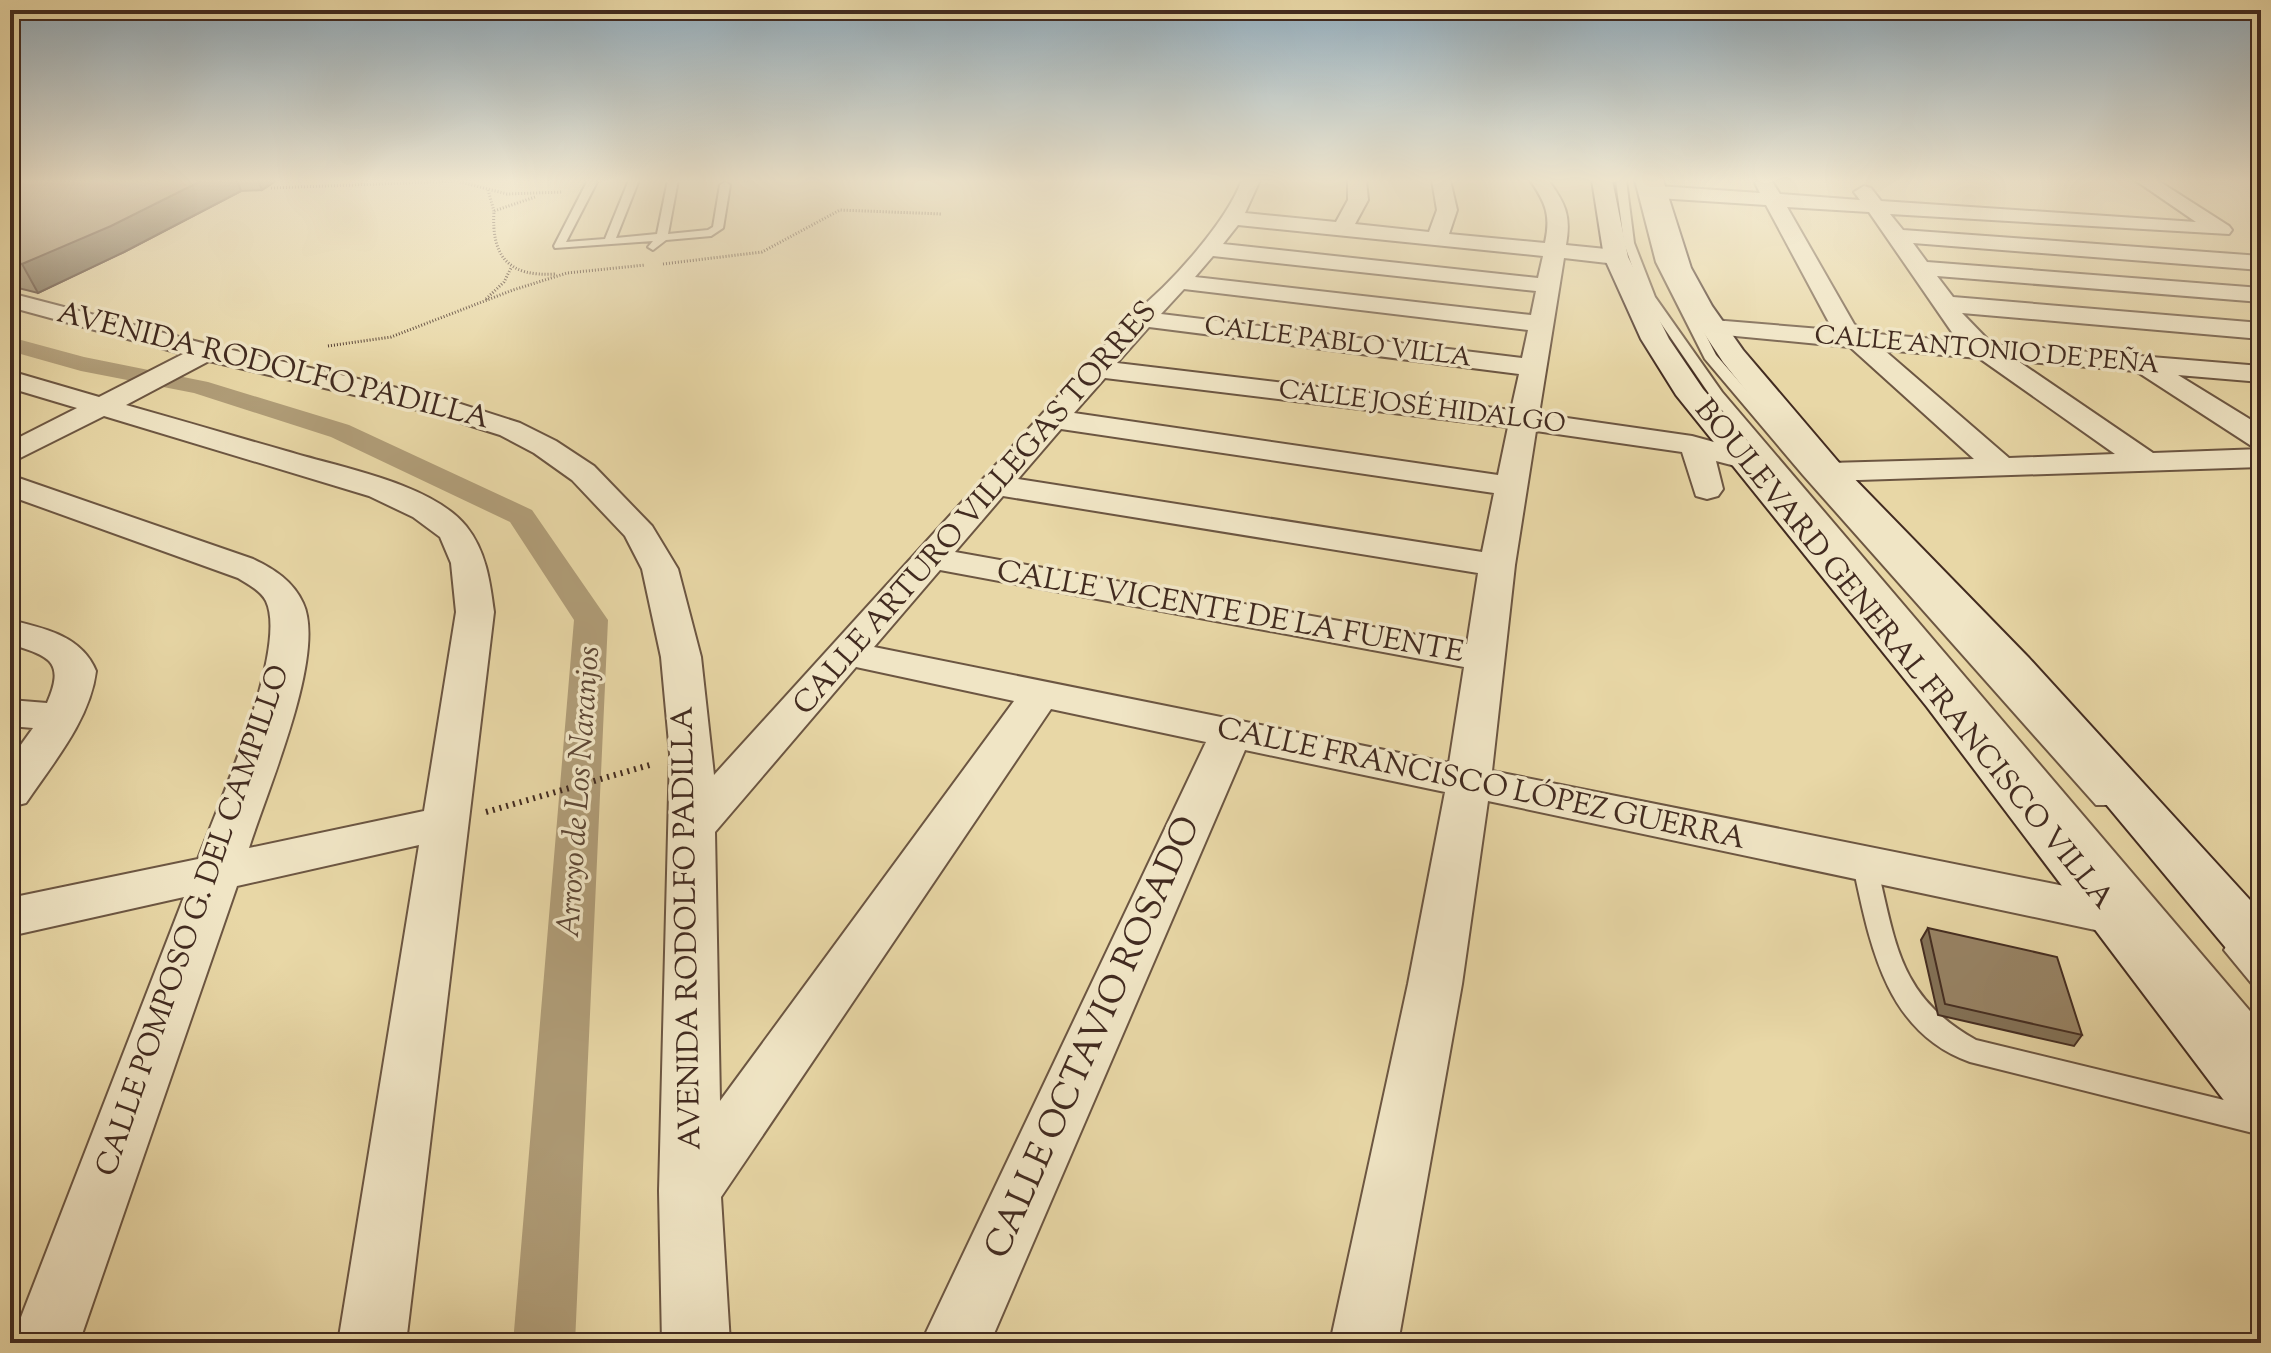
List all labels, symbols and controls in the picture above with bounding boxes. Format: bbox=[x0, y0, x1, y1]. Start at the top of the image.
street label: AVENIDA RODOLFO PADILLA bbox=[52, 292, 494, 442]
street label: CALLE ARTURO VILLEGAS TORRES bbox=[784, 293, 1168, 725]
street label: CALLE PABLO VILLA bbox=[1202, 308, 1474, 378]
street label: CALLE ANTONIO DE PEÑA bbox=[1813, 317, 2161, 385]
street label: CALLE JOSÉ HIDALGO bbox=[1276, 372, 1568, 444]
street label: BOULEVARD GENERAL FRANCISCO VILLA bbox=[1683, 391, 2123, 919]
street label: CALLE VICENTE DE LA FUENTE bbox=[993, 551, 1467, 675]
water label: Arroyo de Los Naranjos bbox=[547, 644, 613, 940]
street label: CALLE POMPOSO G. DEL CAMPILLO bbox=[86, 660, 302, 1182]
street label: AVENIDA RODOLFO PADILLA bbox=[663, 706, 713, 1150]
street label: CALLE FRANCISCO LÓPEZ GUERRA bbox=[1213, 708, 1749, 862]
street label: CALLE OCTAVIO ROSADO bbox=[973, 809, 1215, 1267]

